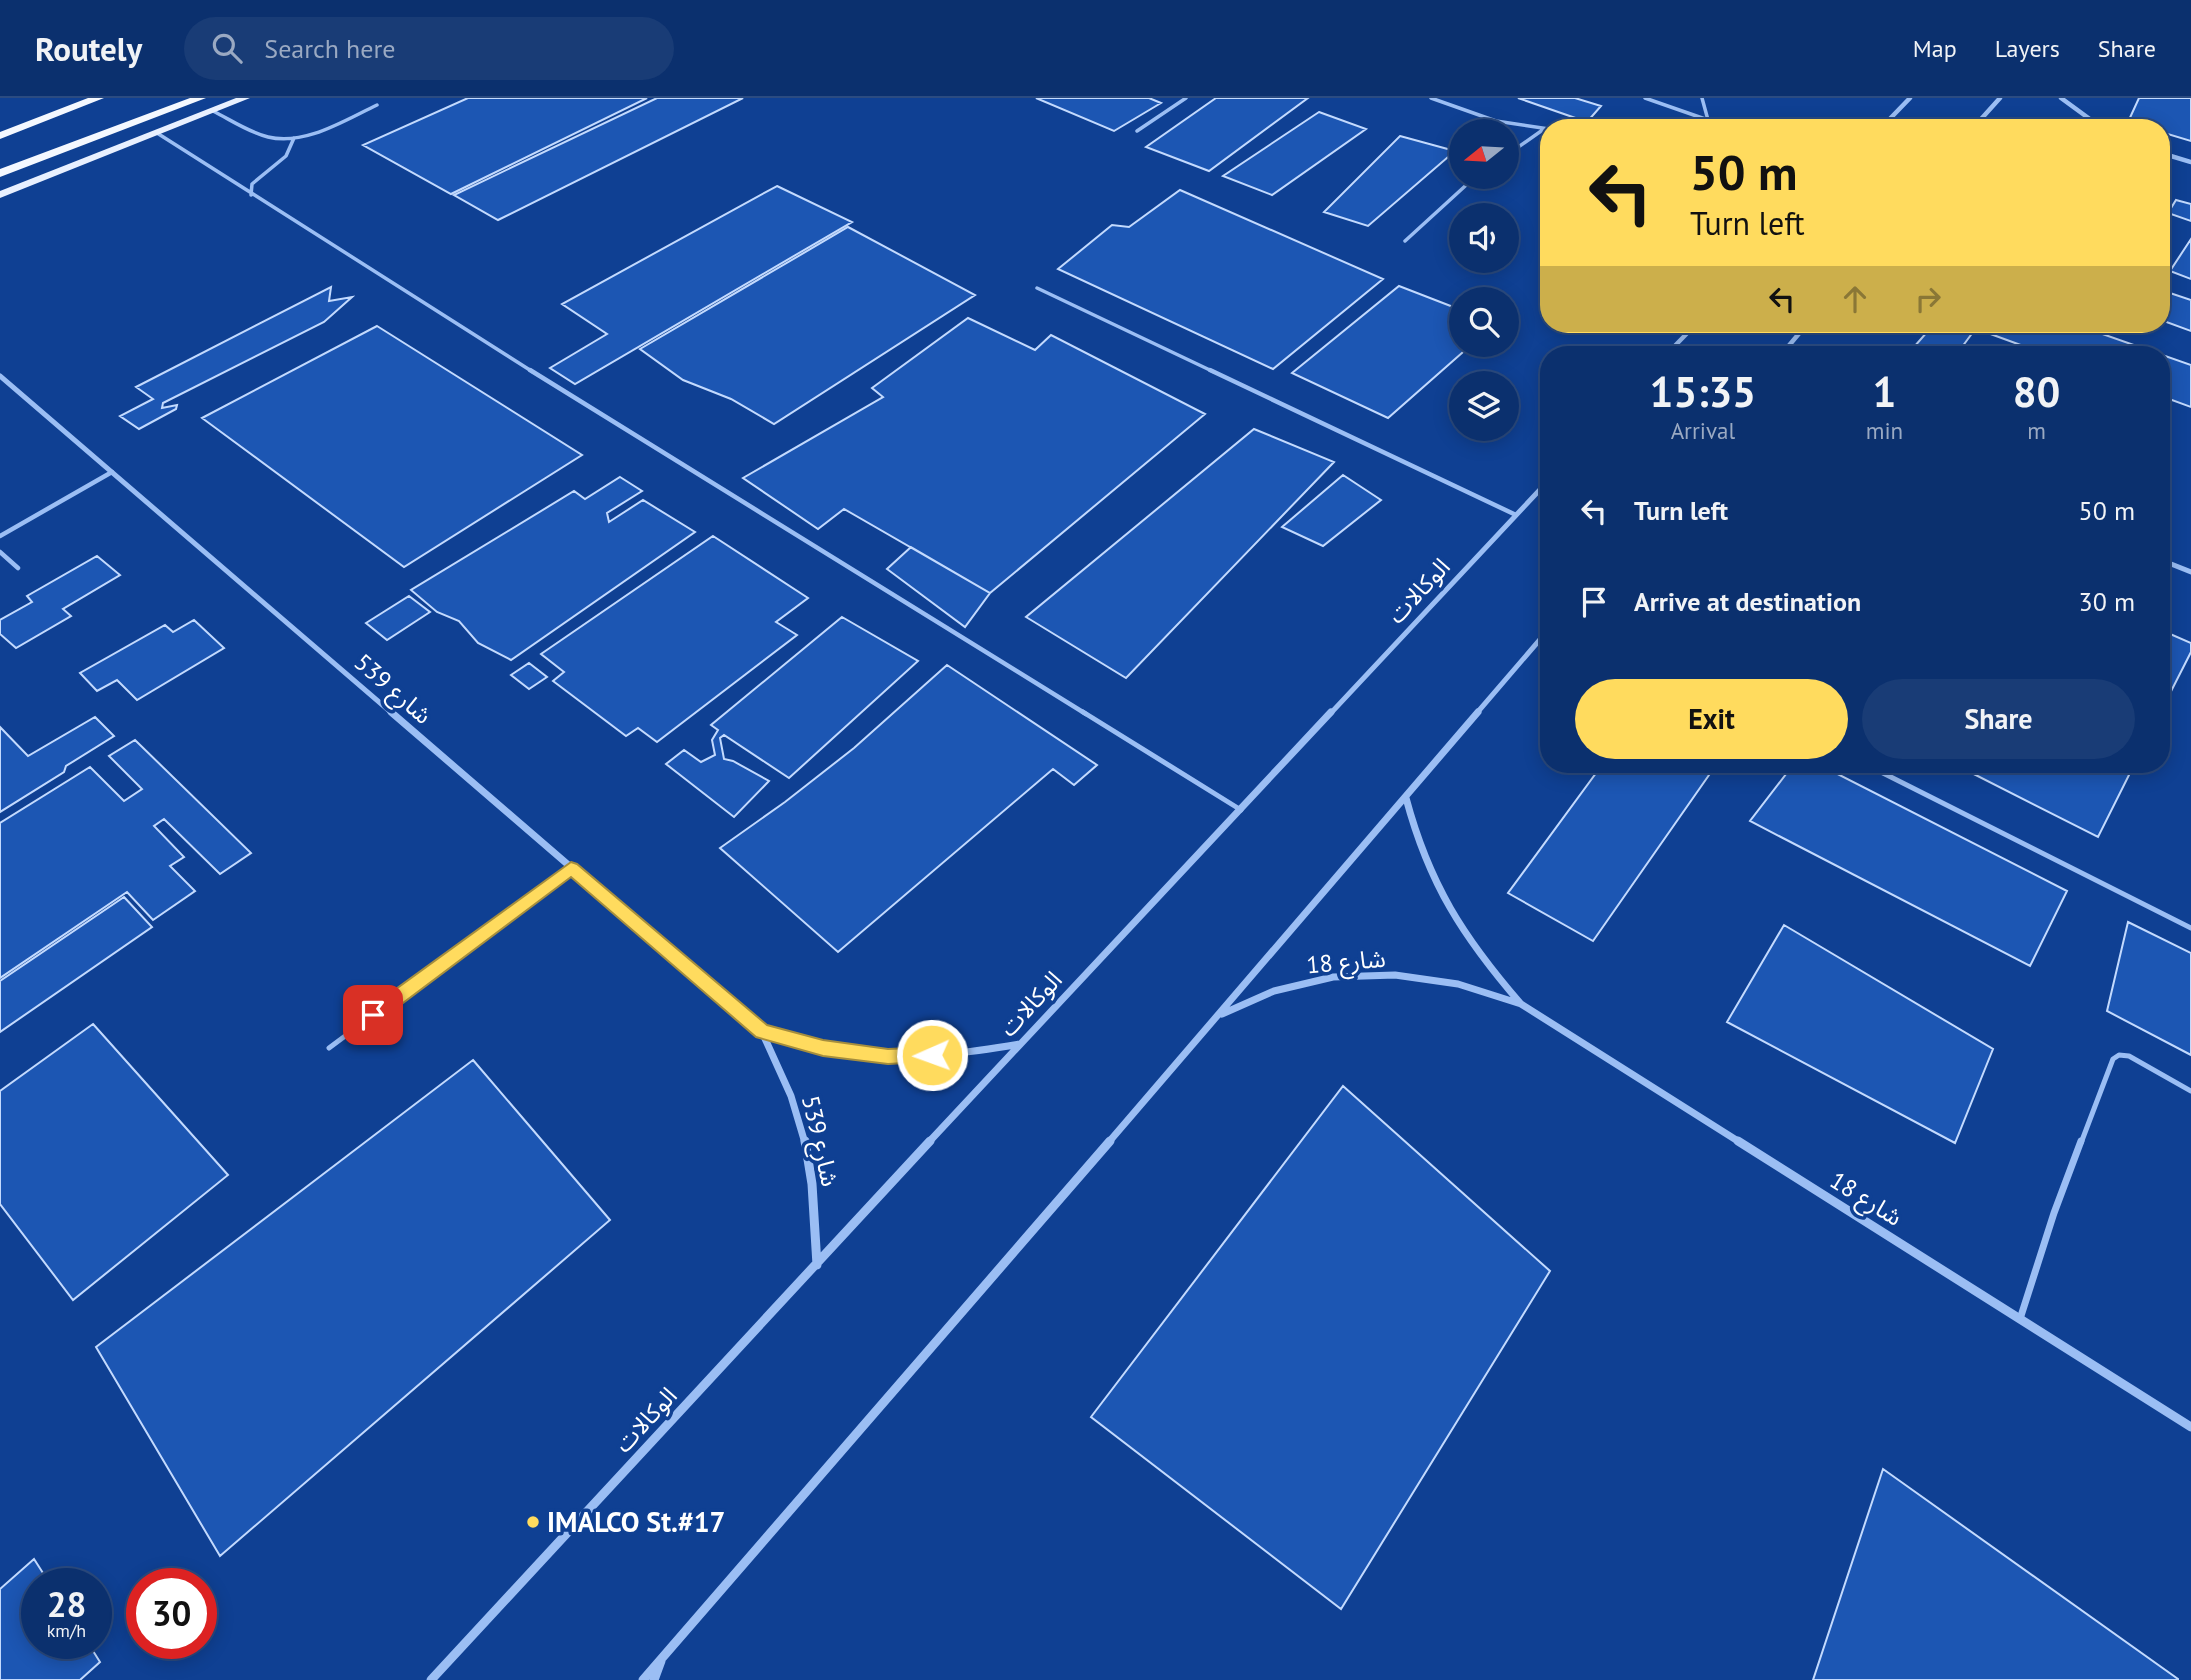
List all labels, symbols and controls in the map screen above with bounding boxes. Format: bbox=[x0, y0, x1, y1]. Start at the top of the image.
search box bbox=[184, 17, 674, 80]
text: Routely bbox=[35, 27, 142, 70]
icon: search bbox=[208, 29, 246, 67]
text: Search here bbox=[264, 32, 395, 65]
text: Map bbox=[1913, 33, 1957, 64]
text: Layers bbox=[1995, 33, 2060, 64]
text: Share bbox=[2098, 33, 2156, 64]
north arrow bbox=[1449, 119, 1519, 189]
map controls bbox=[1449, 119, 1519, 441]
text: 50 m bbox=[1690, 140, 1797, 204]
icon: left bbox=[1575, 147, 1666, 238]
text: Turn left bbox=[1690, 202, 1805, 244]
button: sound bbox=[1449, 203, 1519, 273]
icon: left bbox=[1763, 280, 1801, 318]
icon: ahead bbox=[1836, 280, 1874, 318]
icon: right bbox=[1909, 280, 1947, 318]
button: search bbox=[1449, 287, 1519, 357]
text: 15:35 bbox=[1650, 364, 1756, 419]
text: 1 bbox=[1873, 364, 1896, 419]
text: 80 bbox=[2013, 364, 2060, 419]
button: layers bbox=[1449, 371, 1519, 441]
text: Arrival bbox=[1671, 416, 1735, 445]
text: min bbox=[1866, 416, 1903, 445]
text: m bbox=[2027, 416, 2046, 445]
icon: left bbox=[1575, 492, 1613, 530]
text: Turn left bbox=[1634, 494, 1728, 527]
text: 50 m bbox=[2079, 494, 2135, 527]
street label: الوكالات bbox=[1381, 552, 1457, 630]
icon: arrive bbox=[1575, 583, 1613, 621]
text: Arrive at destination bbox=[1634, 585, 1861, 618]
text: 30 m bbox=[2079, 585, 2135, 618]
street label: شارع 539 bbox=[347, 647, 438, 732]
button: Exit bbox=[1575, 679, 1848, 759]
button: Share bbox=[1862, 679, 2135, 759]
street label: شارع 18 bbox=[1305, 943, 1387, 982]
street label: الوكالات bbox=[993, 965, 1069, 1043]
pin bbox=[343, 985, 403, 1045]
icon: arrive bbox=[354, 996, 392, 1034]
position arrow bbox=[895, 1018, 969, 1092]
street label: شارع 539 bbox=[793, 1092, 846, 1190]
street label: شارع 18 bbox=[1823, 1164, 1908, 1234]
street label: الوكالات bbox=[608, 1381, 684, 1459]
place label: IMALCO St.#17 bbox=[547, 1503, 725, 1540]
marker: IMALCO St.#17 bbox=[525, 1514, 541, 1530]
speed limit sign: 30 bbox=[126, 1568, 217, 1659]
text: 28 bbox=[47, 1581, 86, 1627]
text: km/h bbox=[47, 1619, 86, 1642]

